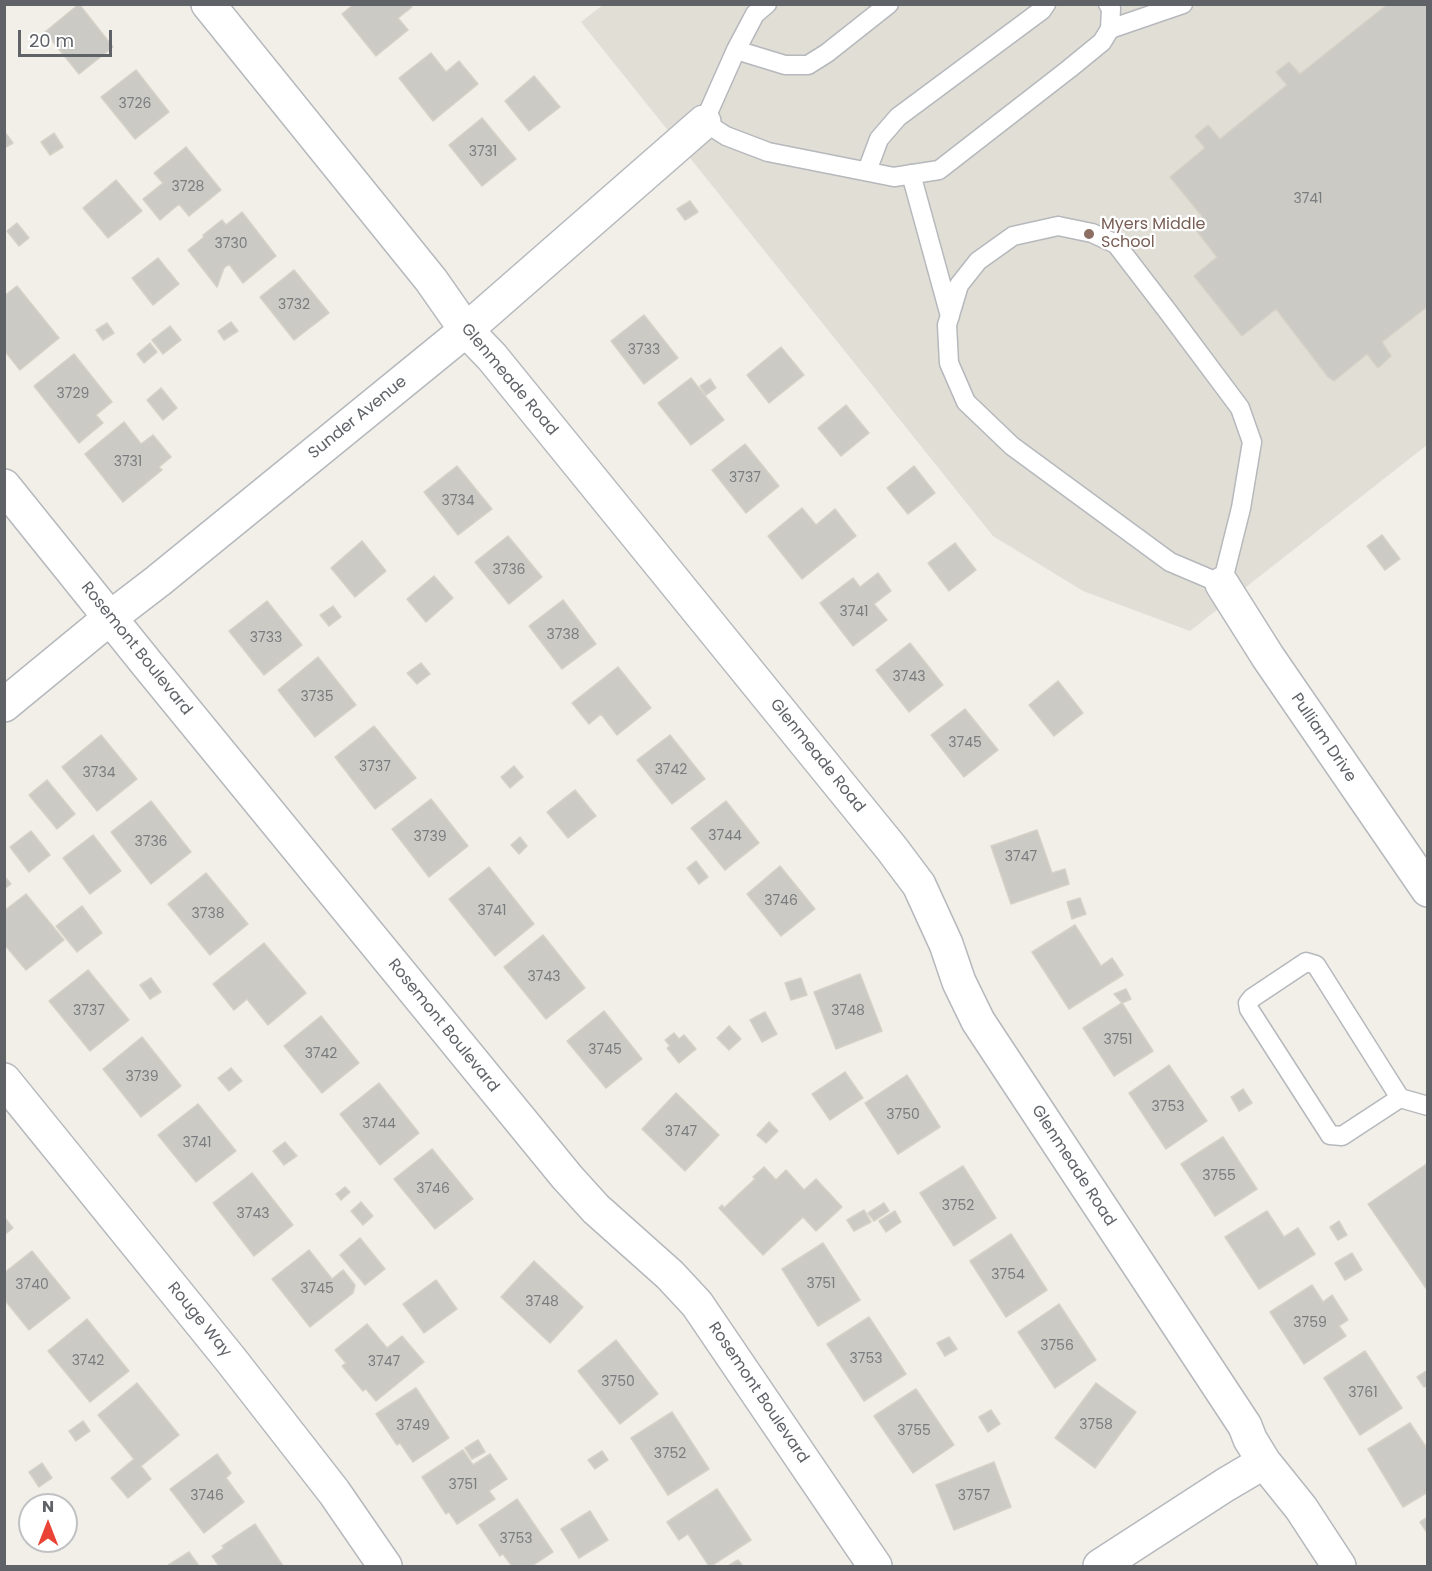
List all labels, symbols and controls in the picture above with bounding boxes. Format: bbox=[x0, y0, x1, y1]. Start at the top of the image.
scale bar bbox=[21, 18, 116, 56]
text: 20 m bbox=[29, 28, 74, 53]
house number: 3726 bbox=[119, 96, 151, 112]
house number: 3731 bbox=[469, 144, 497, 160]
house number: 3728 bbox=[172, 179, 204, 195]
house number: 3741 bbox=[1293, 191, 1323, 207]
place label: Myers Middle School bbox=[1101, 215, 1205, 253]
marker: Myers Middle School bbox=[1082, 227, 1096, 241]
house number: 3730 bbox=[215, 236, 247, 252]
house number: 3732 bbox=[278, 297, 310, 313]
street label: Glenmeade Road bbox=[457, 320, 561, 440]
house number: 3733 bbox=[628, 342, 660, 358]
street label: Sunder Avenue bbox=[305, 372, 411, 464]
house number: 3729 bbox=[57, 386, 89, 402]
house number: 3731 bbox=[114, 454, 142, 470]
house number: 3737 bbox=[729, 470, 761, 486]
house number: 3734 bbox=[442, 493, 474, 509]
house number: 3736 bbox=[492, 562, 526, 578]
street label: Rosemont Boulevard bbox=[76, 578, 196, 720]
house number: 3741 bbox=[839, 604, 869, 620]
house number: 3738 bbox=[547, 627, 579, 643]
house number: 3733 bbox=[250, 630, 282, 646]
house number: 3743 bbox=[893, 669, 925, 685]
house number: 3735 bbox=[301, 689, 333, 705]
street label: Pulliam Drive bbox=[1286, 690, 1360, 786]
street label: Glenmeade Road bbox=[765, 695, 869, 817]
house number: 3745 bbox=[948, 735, 982, 751]
house number: 3737 bbox=[359, 759, 391, 775]
house number: 3742 bbox=[655, 762, 687, 778]
house number: 3734 bbox=[83, 765, 115, 781]
house number: 3744 bbox=[708, 828, 742, 844]
house number: 3739 bbox=[414, 829, 446, 845]
house number: 3736 bbox=[134, 834, 168, 850]
house number: 3747 bbox=[1005, 849, 1037, 865]
house number: 3746 bbox=[764, 893, 798, 909]
house number: 3741 bbox=[477, 903, 507, 919]
house number: 3738 bbox=[192, 906, 224, 922]
street label: Rosemont Boulevard bbox=[383, 955, 503, 1097]
house number: 3743 bbox=[528, 969, 560, 985]
house number: 3737 bbox=[73, 1003, 105, 1019]
house number: 3748 bbox=[831, 1003, 865, 1019]
house number: 3751 bbox=[1103, 1032, 1133, 1048]
house number: 3745 bbox=[588, 1042, 622, 1058]
house number: 3742 bbox=[305, 1046, 337, 1062]
house number: 3739 bbox=[126, 1069, 158, 1085]
house number: 3753 bbox=[1152, 1099, 1184, 1115]
street label: Glenmeade Road bbox=[1027, 1102, 1119, 1230]
house number: 3750 bbox=[886, 1107, 920, 1123]
house number: 3744 bbox=[362, 1116, 396, 1132]
house number: 3747 bbox=[665, 1124, 697, 1140]
house number: 3741 bbox=[182, 1135, 212, 1151]
house number: 3755 bbox=[1202, 1168, 1236, 1184]
house number: 3746 bbox=[416, 1181, 450, 1197]
house number: 3752 bbox=[942, 1198, 974, 1214]
house number: 3743 bbox=[237, 1206, 269, 1222]
house number: 3754 bbox=[991, 1267, 1025, 1283]
house number: 3751 bbox=[806, 1276, 836, 1292]
house number: 3740 bbox=[15, 1277, 49, 1293]
street label: Rouge Way bbox=[163, 1279, 235, 1361]
house number: 3745 bbox=[300, 1281, 334, 1297]
house number: 3748 bbox=[525, 1294, 559, 1310]
house number: 3759 bbox=[1293, 1315, 1327, 1331]
street label: Rosemont Boulevard bbox=[704, 1319, 812, 1467]
house number: 3756 bbox=[1040, 1338, 1074, 1354]
house number: 3753 bbox=[850, 1351, 882, 1367]
house number: 3742 bbox=[72, 1353, 104, 1369]
house number: 3747 bbox=[368, 1354, 400, 1370]
house number: 3750 bbox=[601, 1374, 635, 1390]
house number: 3761 bbox=[1348, 1385, 1378, 1401]
house number: 3758 bbox=[1079, 1417, 1113, 1433]
house number: 3749 bbox=[396, 1418, 430, 1434]
house number: 3755 bbox=[897, 1423, 931, 1439]
house number: 3752 bbox=[654, 1446, 686, 1462]
house number: 3751 bbox=[448, 1477, 478, 1493]
house number: 3746 bbox=[190, 1488, 224, 1504]
house number: 3757 bbox=[958, 1488, 990, 1504]
north arrow bbox=[18, 1493, 78, 1553]
text: N bbox=[42, 1495, 54, 1518]
house number: 3753 bbox=[500, 1531, 532, 1547]

